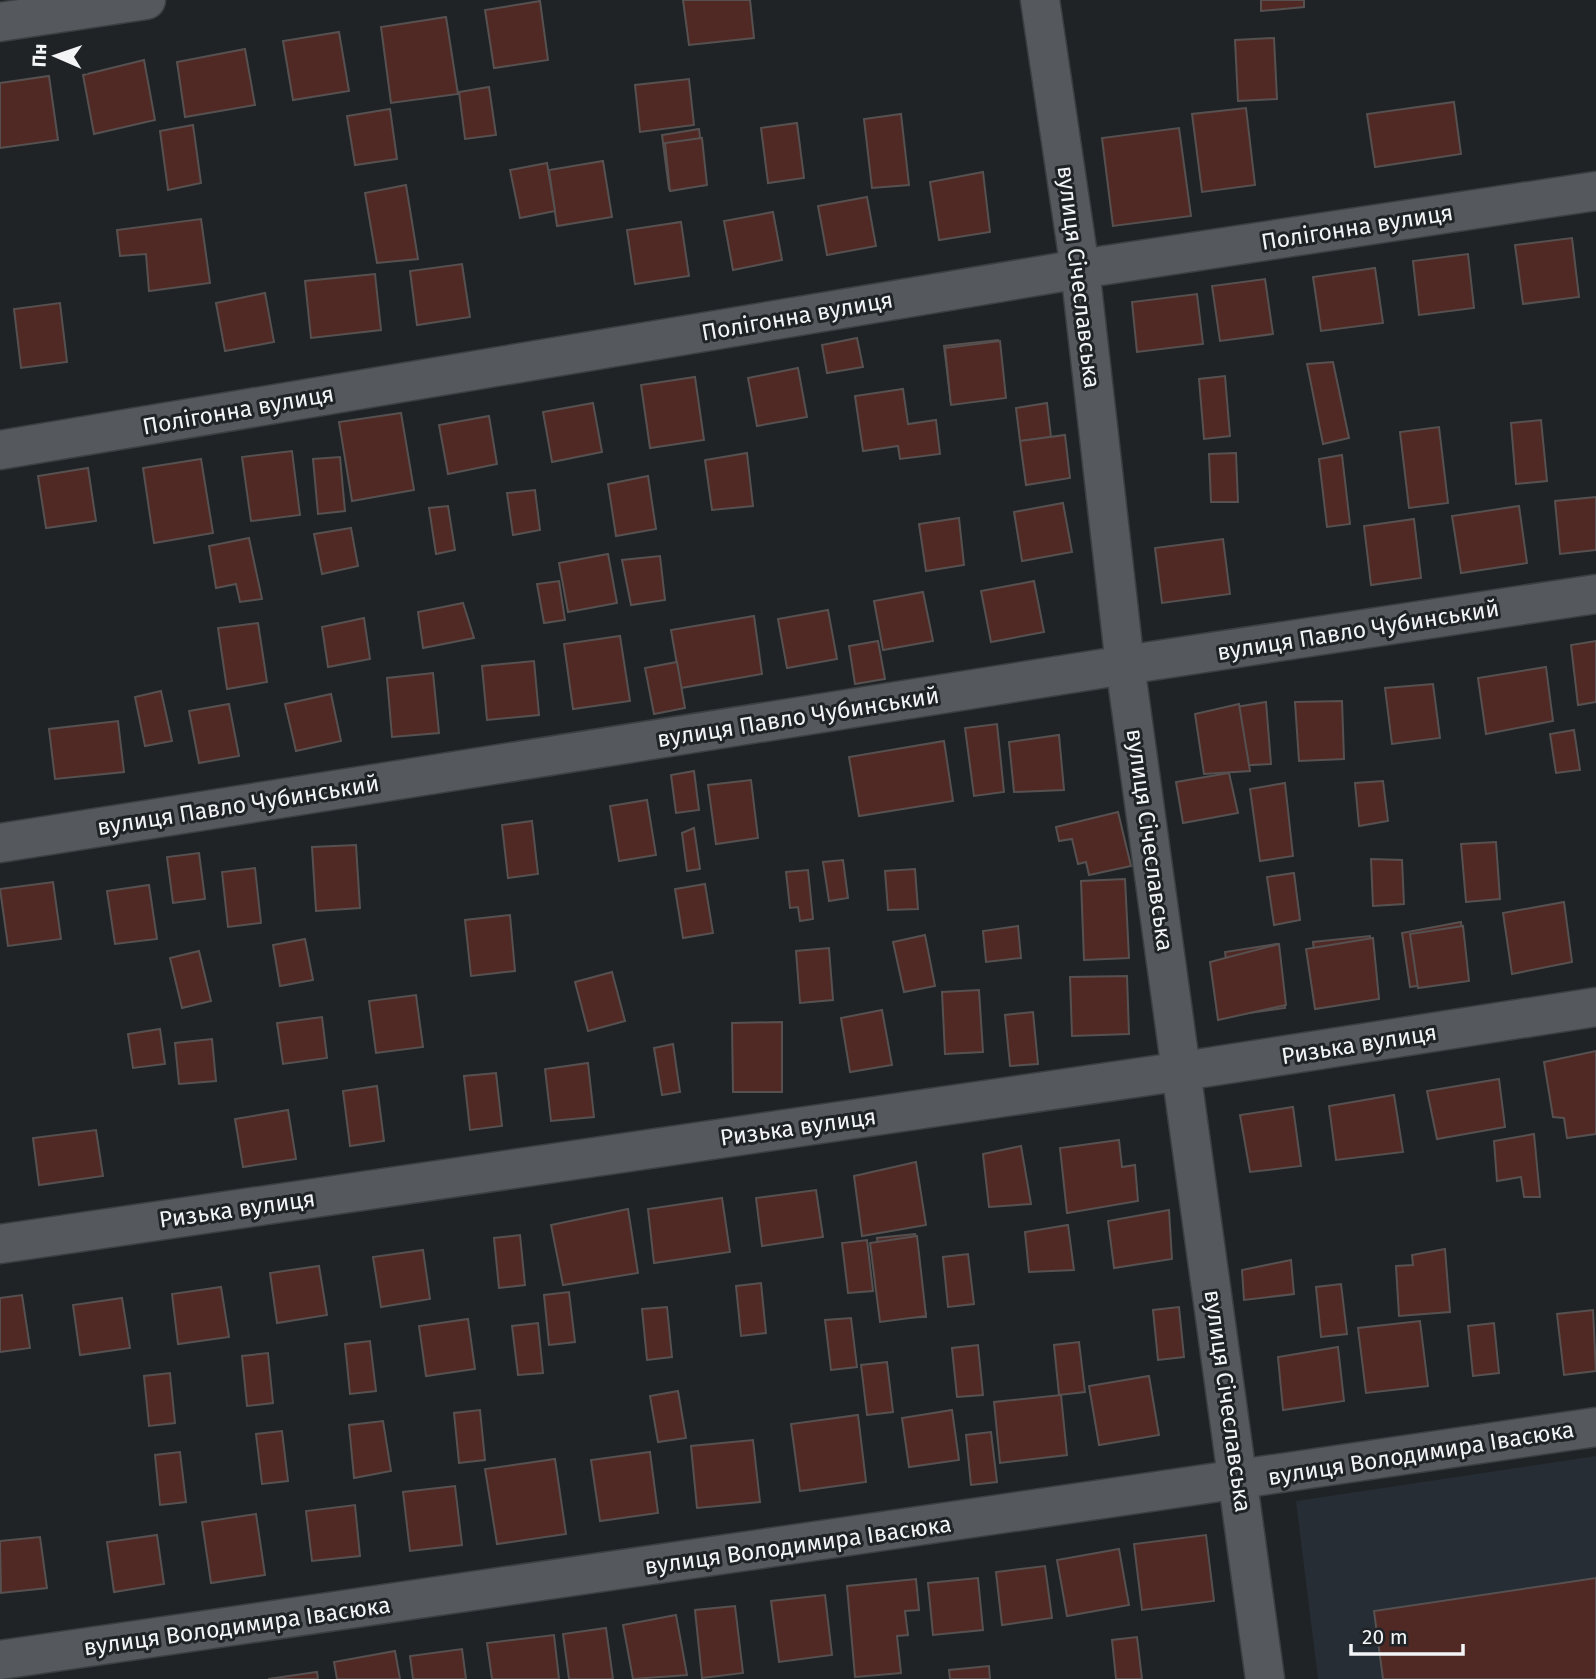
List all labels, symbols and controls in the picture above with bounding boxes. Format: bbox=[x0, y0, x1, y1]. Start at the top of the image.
north arrow bbox=[21, 21, 91, 91]
text: Пн bbox=[28, 43, 51, 68]
street label: вулиця Січеславська bbox=[1051, 164, 1107, 390]
street label: Полігонна вулиця bbox=[1259, 198, 1455, 256]
street label: Полігонна вулиця bbox=[699, 285, 895, 347]
street label: Полігонна вулиця bbox=[140, 379, 336, 441]
street label: вулиця Павло Чубинський bbox=[1215, 594, 1501, 666]
street label: вулиця Павло Чубинський bbox=[655, 681, 941, 753]
street label: вулиця Січеславська bbox=[1121, 727, 1179, 953]
street label: вулиця Павло Чубинський bbox=[95, 769, 381, 841]
street label: Ризька вулиця bbox=[1279, 1018, 1439, 1070]
street label: Ризька вулиця bbox=[718, 1102, 878, 1152]
street label: Ризька вулиця bbox=[157, 1184, 317, 1234]
street label: вулиця Січеславська bbox=[1199, 1288, 1257, 1514]
street label: вулиця Володимира Івасюка bbox=[1266, 1415, 1576, 1491]
street label: вулиця Володимира Івасюка bbox=[643, 1510, 953, 1580]
street label: вулиця Володимира Івасюка bbox=[82, 1591, 392, 1661]
scale bar bbox=[1351, 1612, 1463, 1656]
text: 20 m bbox=[1362, 1624, 1408, 1650]

